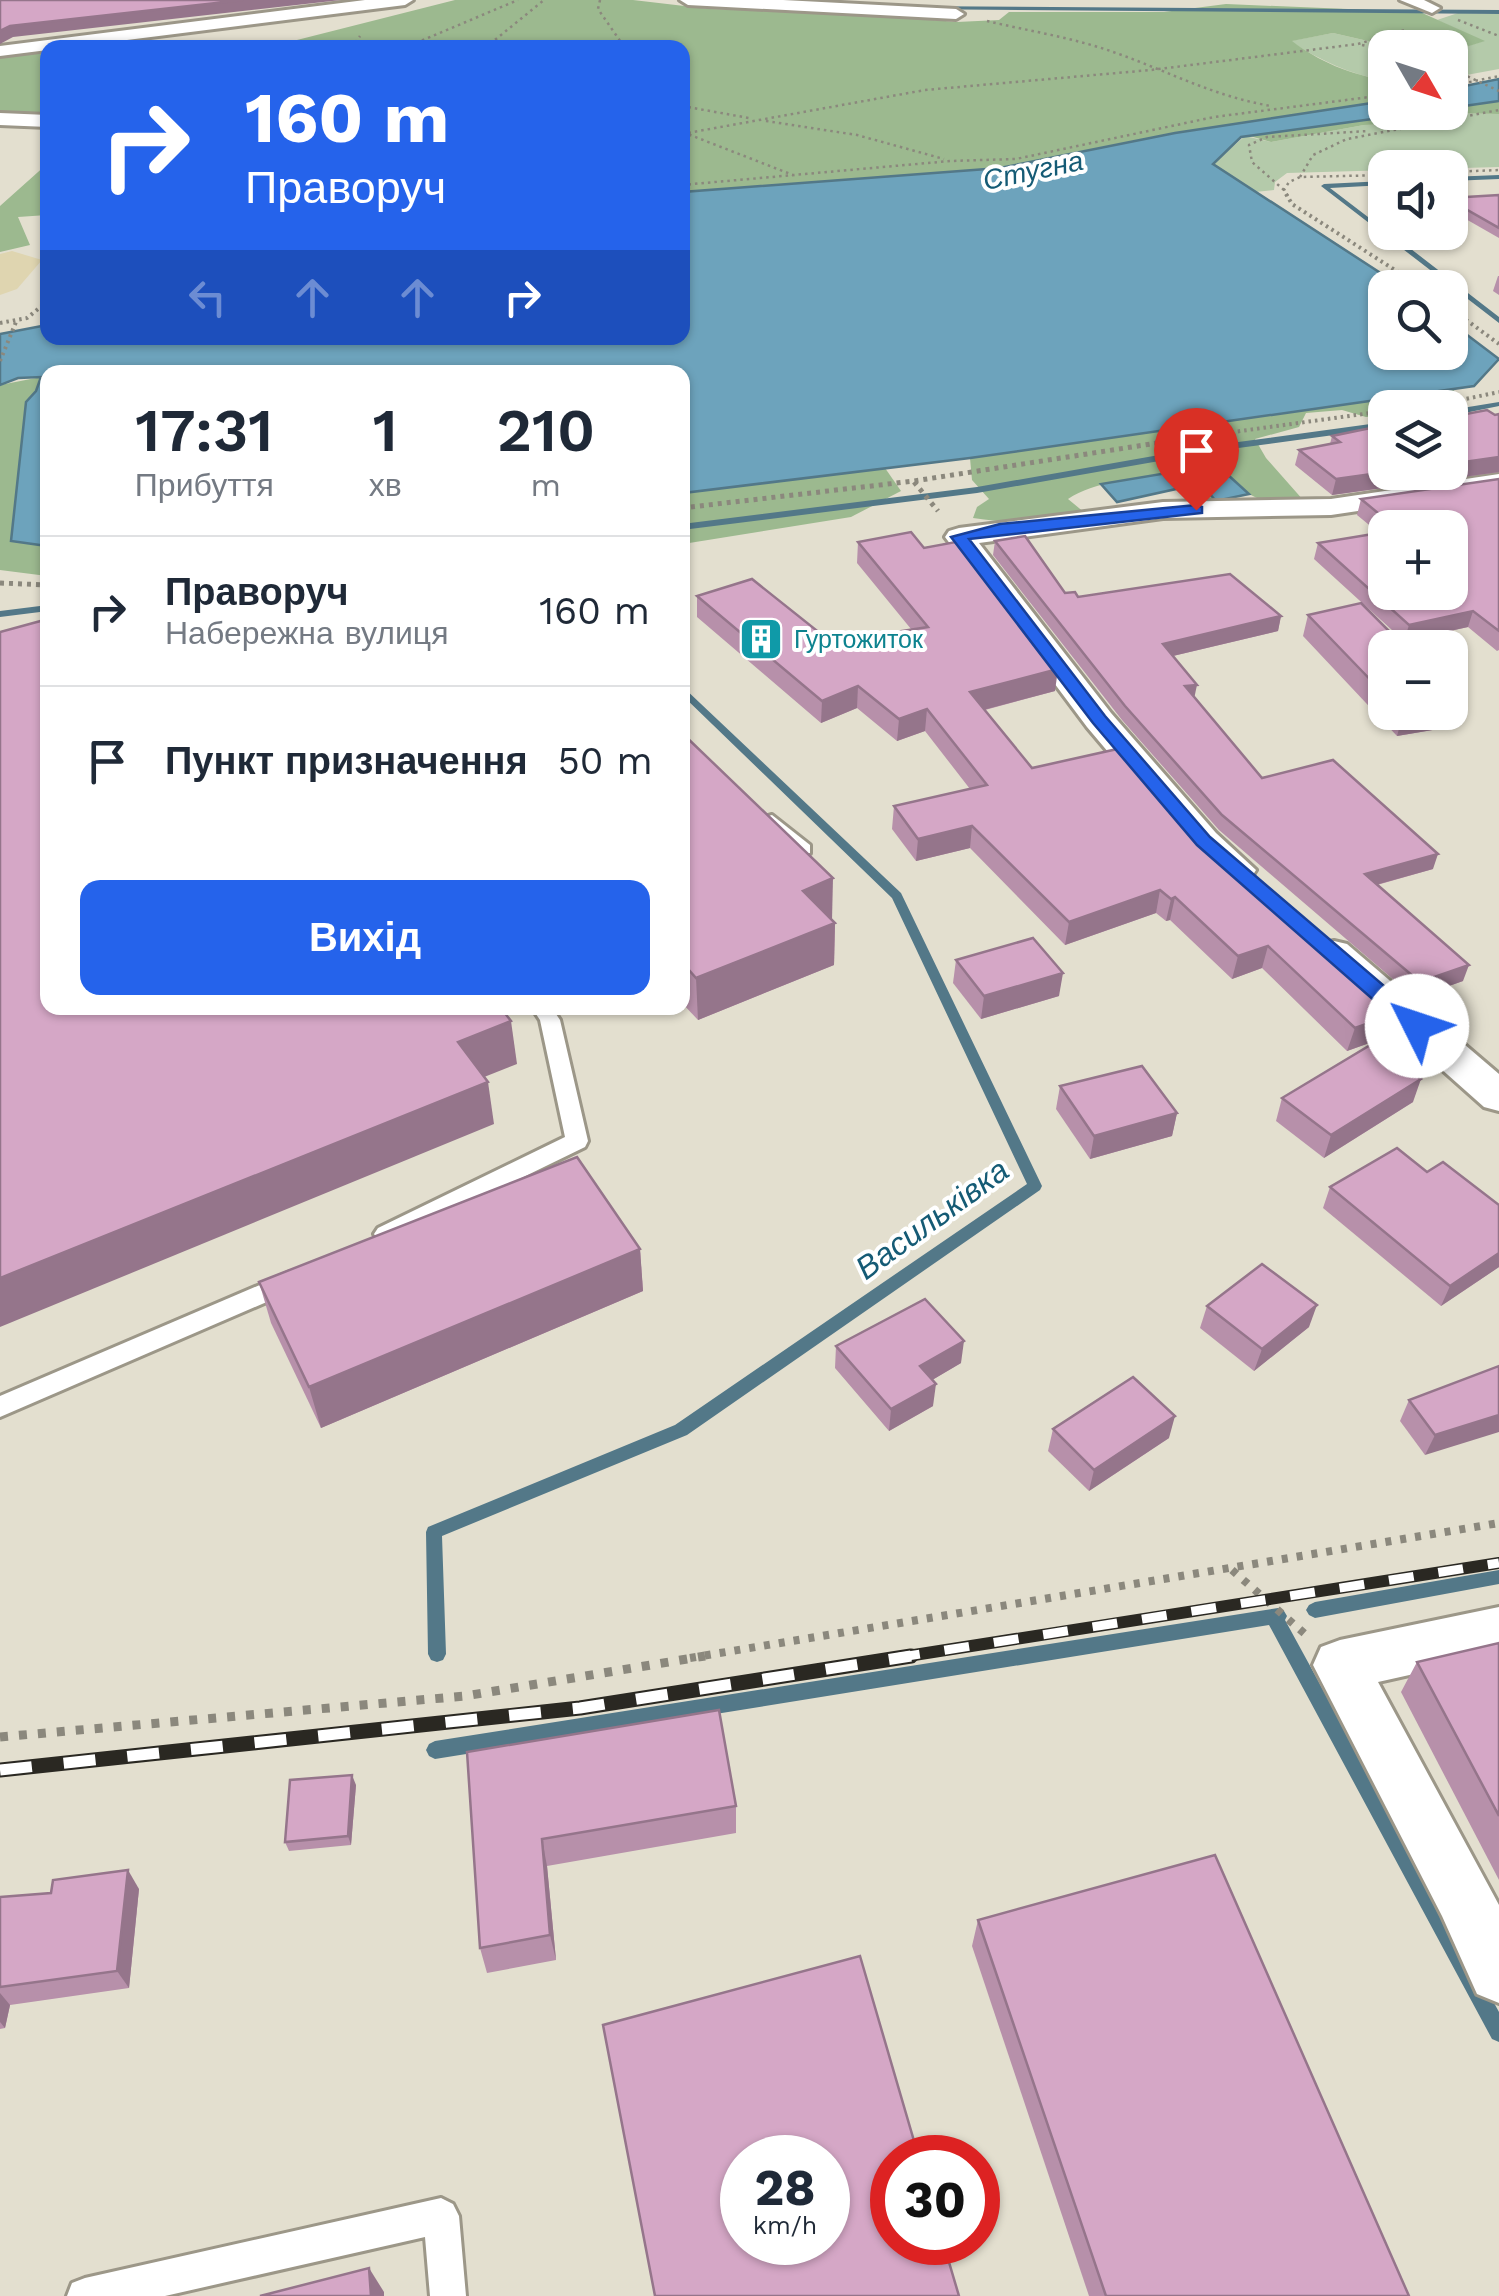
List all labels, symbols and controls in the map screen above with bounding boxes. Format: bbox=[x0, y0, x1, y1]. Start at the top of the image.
north arrow bbox=[1368, 30, 1468, 130]
map controls bbox=[1368, 30, 1468, 730]
text: 160 m bbox=[245, 77, 449, 159]
icon: right bbox=[80, 80, 210, 210]
water label: Стугна bbox=[980, 144, 1086, 197]
button: sound bbox=[1368, 150, 1468, 250]
text: Праворуч bbox=[245, 161, 446, 214]
icon: left bbox=[180, 270, 235, 325]
icon: ahead bbox=[285, 270, 340, 325]
icon: ahead bbox=[390, 270, 445, 325]
icon: right bbox=[495, 270, 550, 325]
button: search bbox=[1368, 270, 1468, 370]
button: layers bbox=[1368, 390, 1468, 490]
text: 17:31 bbox=[135, 395, 273, 466]
text: 1 bbox=[373, 395, 398, 466]
text: 210 bbox=[497, 395, 595, 466]
pin bbox=[1154, 408, 1239, 511]
icon: arrive bbox=[1169, 423, 1224, 478]
text: Прибуття bbox=[135, 466, 274, 504]
text: хв bbox=[369, 466, 402, 504]
text: m bbox=[531, 466, 561, 504]
button: + bbox=[1368, 510, 1468, 610]
text: Праворуч bbox=[165, 570, 349, 614]
icon: right bbox=[80, 584, 135, 639]
text: 160 m bbox=[539, 589, 650, 633]
text: Набережна вулиця bbox=[165, 614, 449, 652]
building icon: Гуртожиток bbox=[738, 616, 784, 662]
place label: Гуртожиток bbox=[794, 625, 924, 654]
button: − bbox=[1368, 630, 1468, 730]
icon: arrive bbox=[80, 734, 135, 789]
text: Пункт призначення bbox=[165, 739, 528, 783]
text: 50 m bbox=[558, 739, 653, 783]
button: Вихід bbox=[80, 880, 650, 995]
position arrow bbox=[1365, 974, 1469, 1078]
water label: Васильківка bbox=[848, 1151, 1016, 1287]
speed limit sign: 30 bbox=[870, 2135, 1000, 2265]
text: 28 bbox=[754, 2158, 816, 2217]
text: km/h bbox=[753, 2211, 817, 2240]

